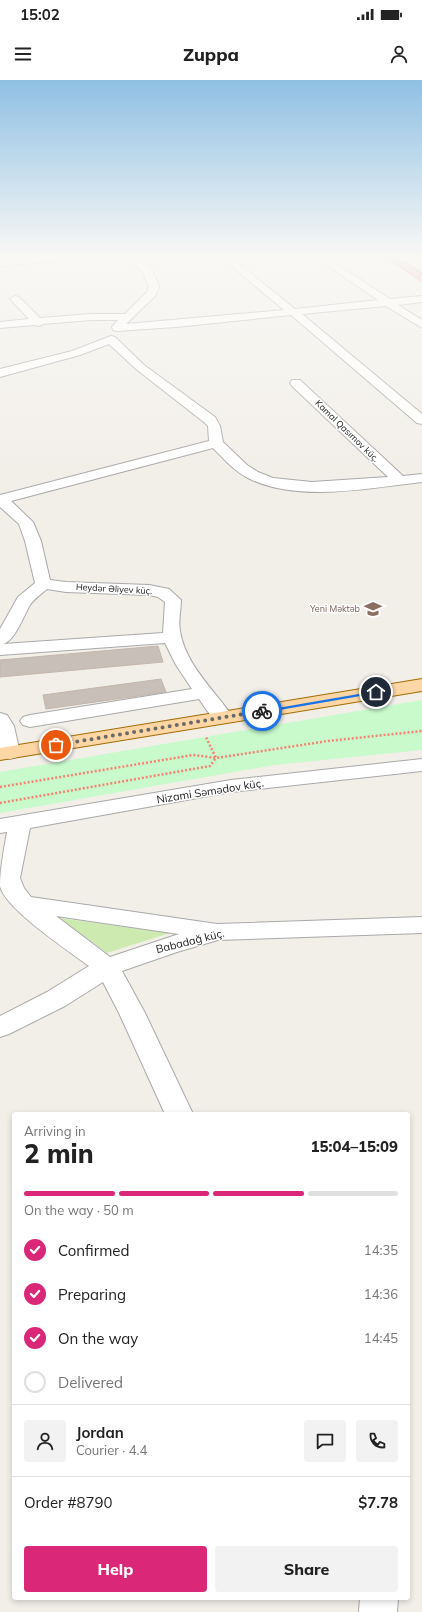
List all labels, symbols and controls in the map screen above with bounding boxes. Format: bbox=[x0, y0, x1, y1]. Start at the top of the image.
text: 15:02 bbox=[20, 5, 60, 24]
icon: menu bbox=[12, 43, 34, 65]
text: Zuppa bbox=[183, 43, 239, 66]
icon: person bbox=[388, 43, 410, 65]
street label: Kamal Qasımov küç. bbox=[313, 397, 382, 464]
street label: Heydər Əliyev küç. bbox=[75, 581, 153, 597]
school or university icon: Yeni Məktəb bbox=[363, 599, 383, 619]
place label: Yeni Məktəb bbox=[309, 603, 360, 614]
pin bbox=[359, 675, 393, 709]
icon: home bbox=[365, 681, 387, 703]
courier bbox=[242, 691, 282, 731]
icon: bike bbox=[251, 700, 273, 722]
pin bbox=[39, 728, 73, 762]
icon: bag bbox=[45, 734, 67, 756]
street label: Nizami Səmədov küç. bbox=[155, 776, 265, 806]
street label: Babadağ küç. bbox=[154, 926, 226, 956]
text: Arriving in bbox=[24, 1123, 86, 1139]
text: 2 min bbox=[24, 1137, 94, 1170]
text: 15:04–15:09 bbox=[311, 1137, 398, 1156]
text: On the way · 50 m bbox=[24, 1202, 134, 1218]
icon: check bbox=[24, 1239, 46, 1261]
text: Confirmed bbox=[58, 1241, 129, 1260]
text: 14:35 bbox=[364, 1242, 398, 1258]
icon: check bbox=[24, 1283, 46, 1305]
text: Preparing bbox=[58, 1285, 126, 1304]
text: 14:36 bbox=[364, 1286, 398, 1302]
icon: check bbox=[24, 1327, 46, 1349]
text: On the way bbox=[58, 1329, 138, 1348]
text: 14:45 bbox=[364, 1330, 398, 1346]
text: Delivered bbox=[58, 1373, 123, 1392]
button: person bbox=[24, 1420, 66, 1462]
button: chat bbox=[304, 1420, 346, 1462]
button: phone bbox=[356, 1420, 398, 1462]
text: Jordan bbox=[76, 1423, 124, 1442]
text: Courier · 4.4 bbox=[76, 1442, 147, 1458]
text: Order #8790 bbox=[24, 1493, 112, 1512]
text: $7.78 bbox=[358, 1493, 398, 1512]
button: Help bbox=[24, 1546, 207, 1592]
button: Share bbox=[215, 1546, 398, 1592]

